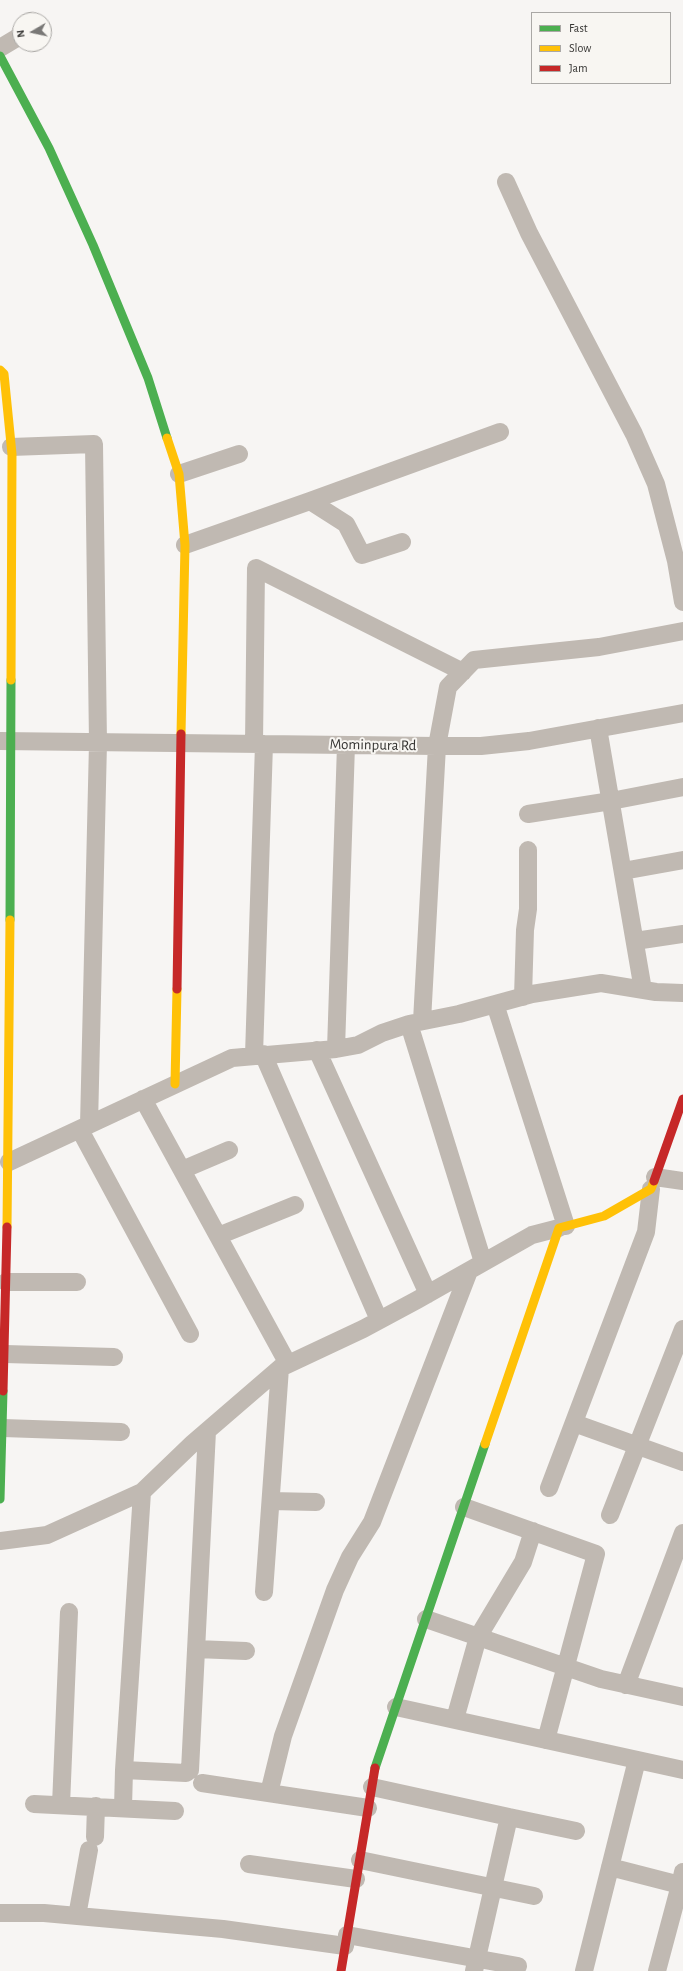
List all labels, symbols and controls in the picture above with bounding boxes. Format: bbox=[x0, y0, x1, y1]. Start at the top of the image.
north arrow bbox=[12, 12, 52, 52]
legend bbox=[531, 12, 671, 84]
text: Fast bbox=[569, 22, 588, 34]
text: N bbox=[15, 29, 27, 38]
text: Slow bbox=[569, 42, 591, 54]
text: Jam bbox=[569, 62, 588, 74]
street label: Mominpura Rd bbox=[329, 735, 417, 755]

